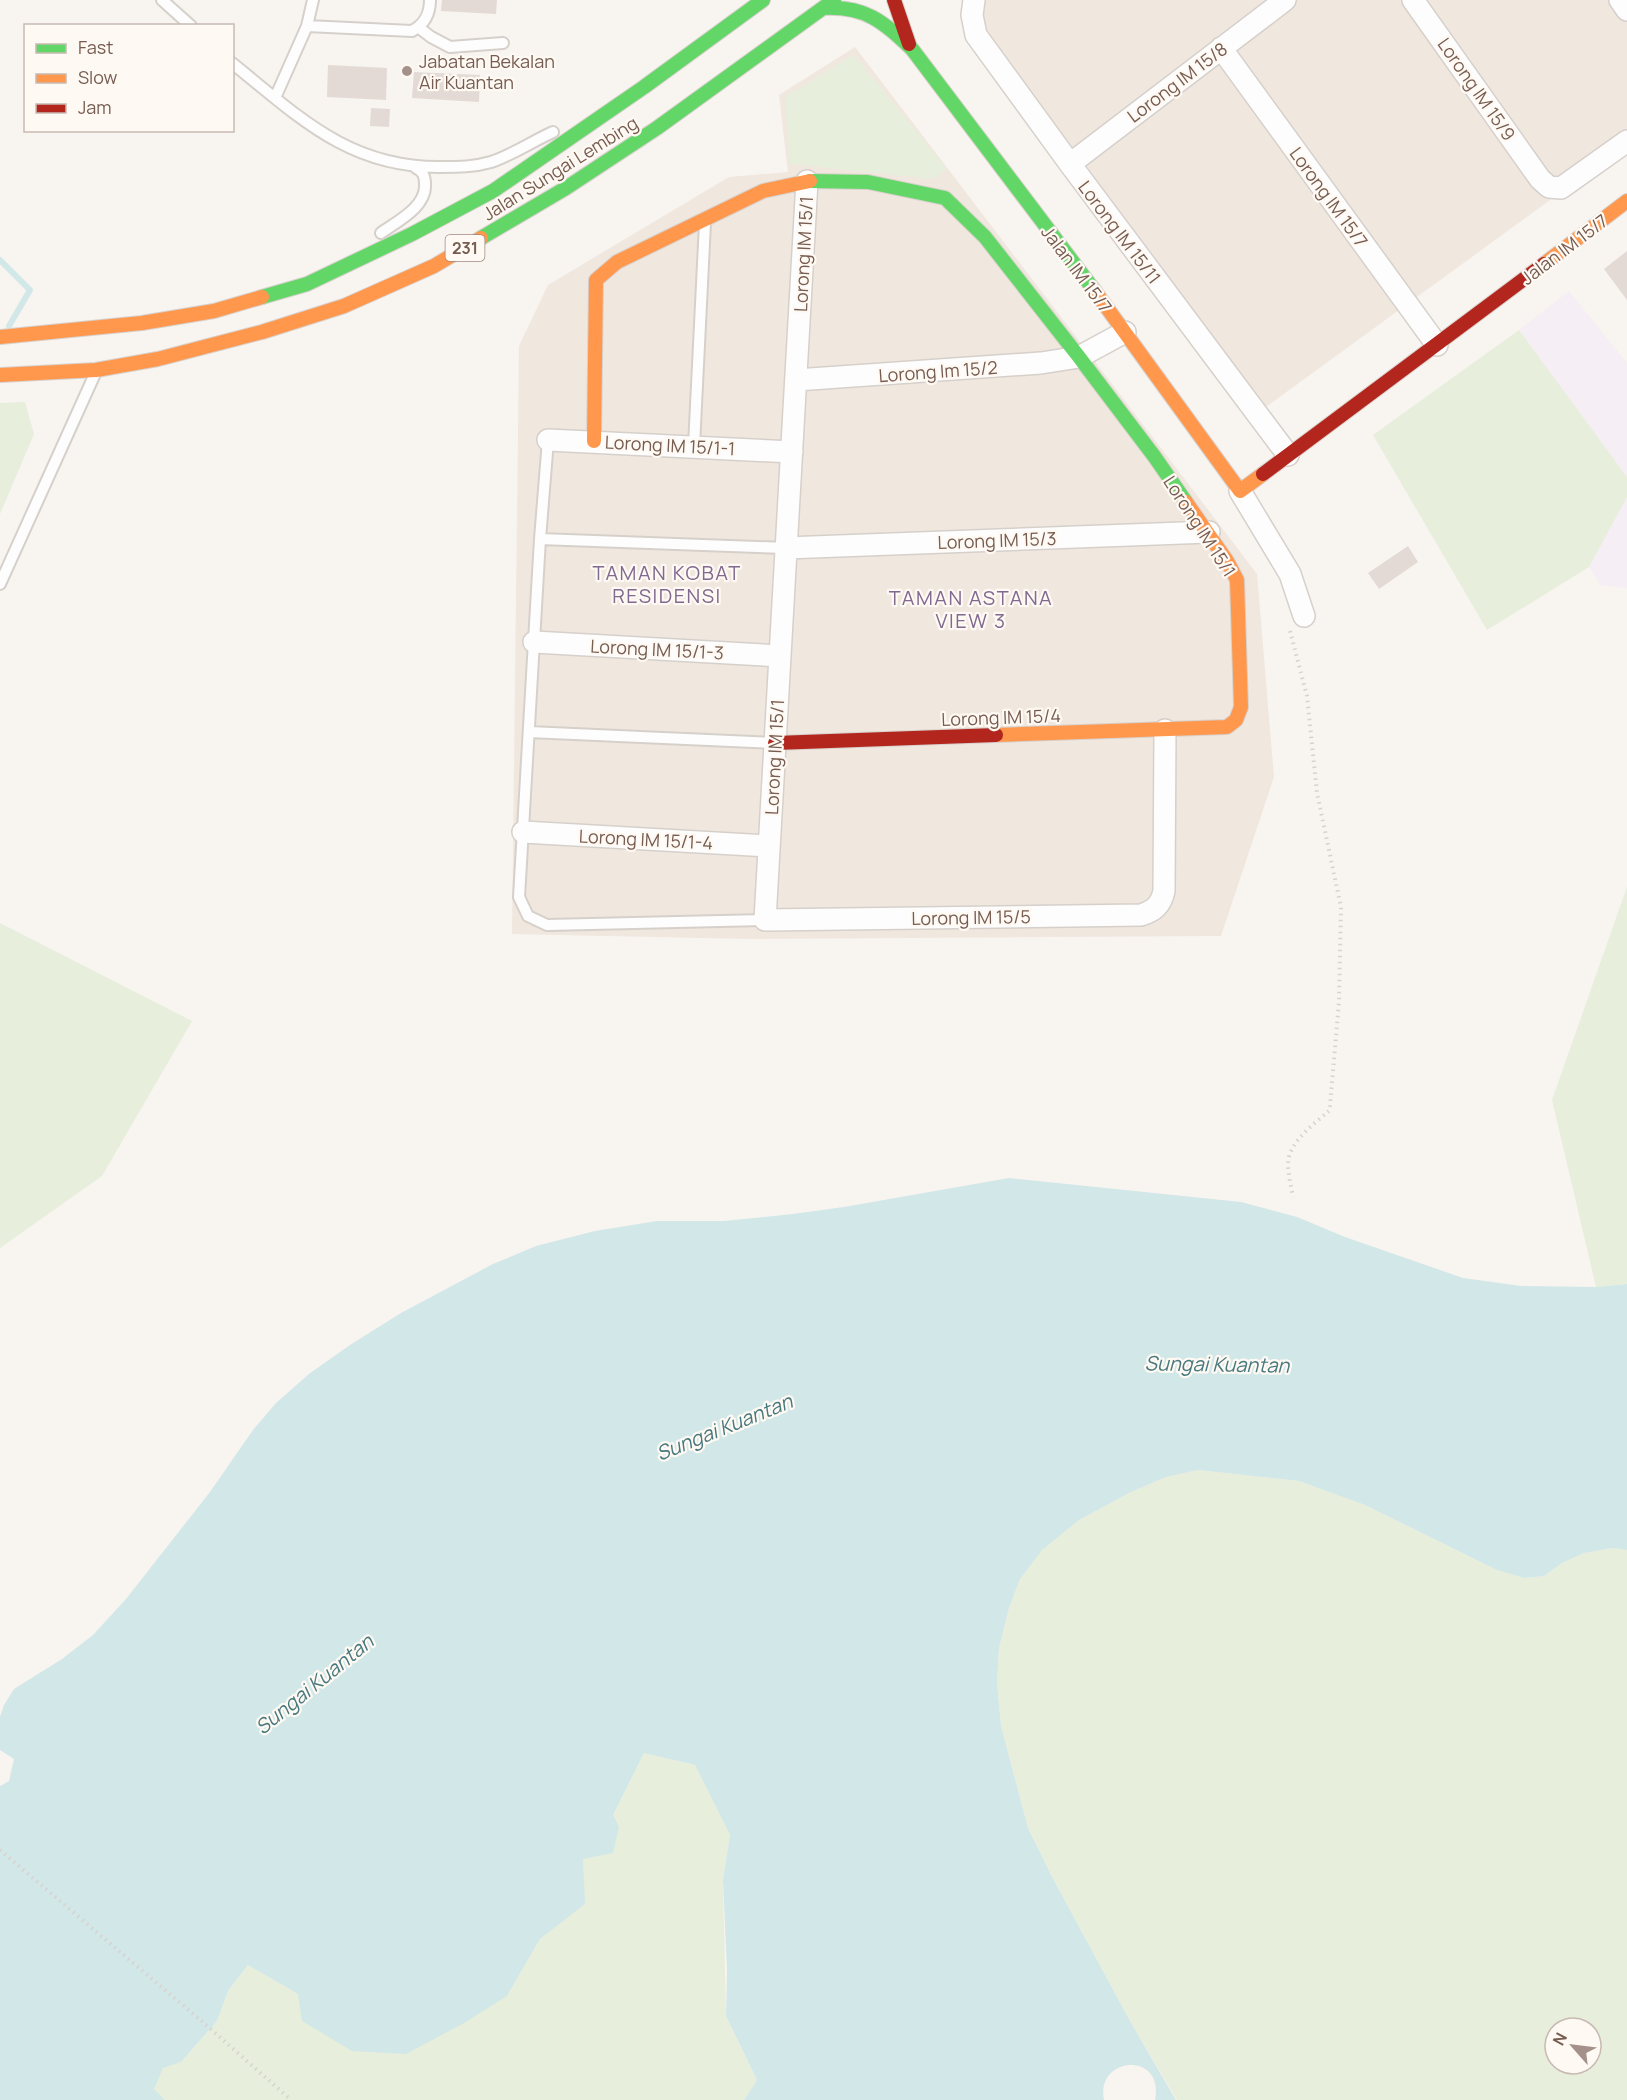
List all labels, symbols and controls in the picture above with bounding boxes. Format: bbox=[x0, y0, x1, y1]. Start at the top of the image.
legend bbox=[24, 24, 234, 132]
street label: Lorong IM 15/9 bbox=[1433, 33, 1521, 145]
text: Fast bbox=[78, 35, 113, 59]
street label: Lorong IM 15/8 bbox=[1122, 36, 1232, 128]
place label: Jabatan Bekalan Air Kuantan bbox=[419, 49, 555, 94]
marker: Jabatan Bekalan Air Kuantan bbox=[400, 64, 414, 78]
text: Slow bbox=[78, 65, 118, 89]
text: Jam bbox=[78, 95, 112, 119]
street label: Jalan Sungai Lembing bbox=[478, 110, 642, 226]
street label: Lorong IM 15/7 bbox=[1285, 142, 1373, 252]
street label: Lorong IM 15/11 bbox=[1073, 176, 1167, 288]
street label: Lorong IM 15/1 bbox=[788, 195, 818, 313]
street label: Jalan IM 15/7 bbox=[1516, 208, 1612, 290]
street label: Jalan IM 15/7 bbox=[1036, 221, 1118, 317]
road number: 231 bbox=[446, 235, 484, 261]
street label: Lorong Im 15/2 bbox=[878, 355, 998, 387]
street label: Lorong IM 15/1-1 bbox=[604, 430, 736, 460]
street label: Lorong IM 15/1 bbox=[1158, 471, 1242, 581]
street label: Lorong IM 15/3 bbox=[937, 526, 1057, 554]
district label: TAMAN KOBAT RESIDENSI bbox=[592, 559, 742, 609]
district label: TAMAN ASTANA VIEW 3 bbox=[889, 584, 1053, 634]
street label: Lorong IM 15/1-3 bbox=[590, 634, 724, 664]
street label: Lorong IM 15/1 bbox=[759, 698, 789, 816]
street label: Lorong IM 15/4 bbox=[941, 703, 1061, 731]
street label: Lorong IM 15/1-4 bbox=[578, 824, 714, 854]
street label: Lorong IM 15/5 bbox=[911, 904, 1031, 930]
water label: Sungai Kuantan bbox=[1144, 1349, 1291, 1379]
water label: Sungai Kuantan bbox=[652, 1387, 797, 1467]
water label: Sungai Kuantan bbox=[249, 1627, 380, 1740]
north arrow bbox=[1543, 2016, 1603, 2076]
text: N bbox=[1547, 2029, 1572, 2049]

